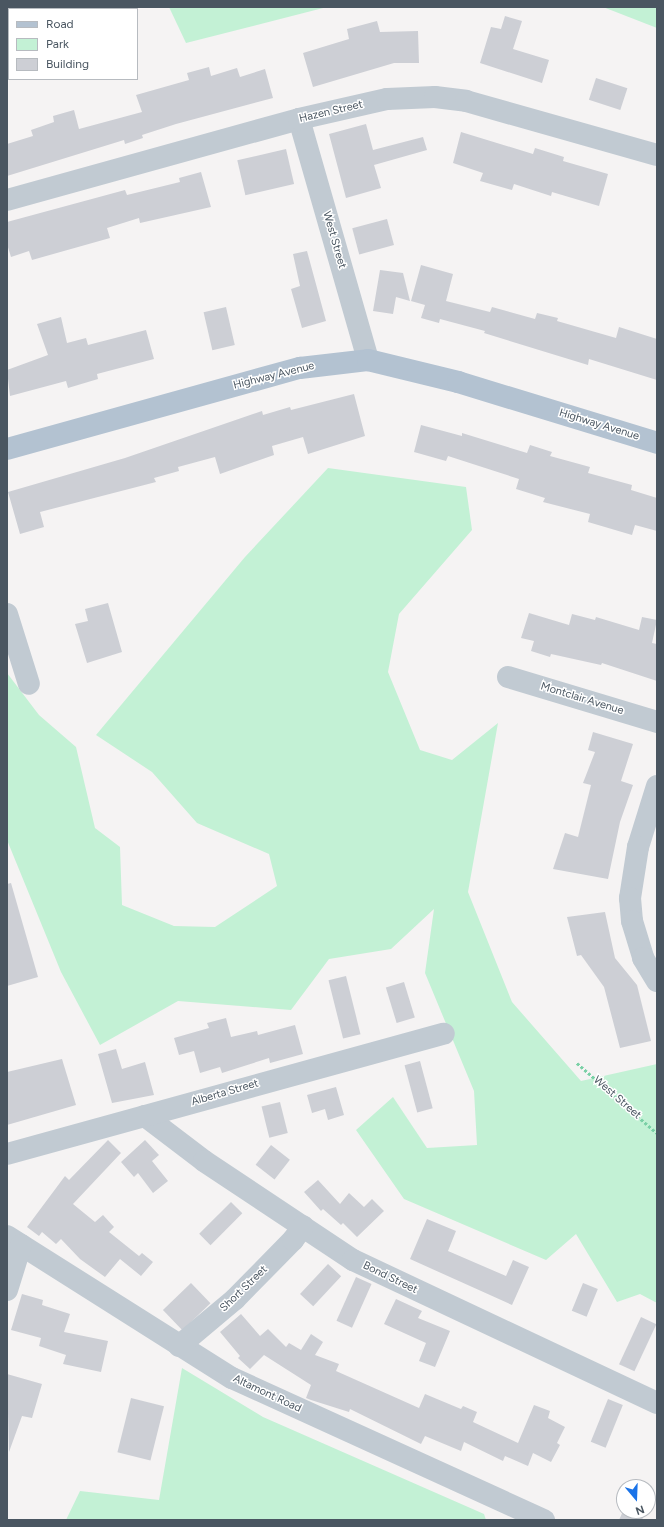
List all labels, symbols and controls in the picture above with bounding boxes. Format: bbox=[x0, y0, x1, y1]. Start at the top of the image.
legend bbox=[8, 8, 138, 80]
text: Road bbox=[46, 17, 74, 31]
text: Park bbox=[46, 37, 69, 51]
text: Building bbox=[46, 57, 89, 71]
street label: Hazen Street bbox=[298, 98, 364, 126]
street label: West Street bbox=[320, 210, 348, 270]
street label: Highway Avenue bbox=[232, 360, 316, 392]
street label: Highway Avenue bbox=[557, 407, 641, 443]
street label: Montclair Avenue bbox=[539, 680, 625, 718]
street label: West Street bbox=[590, 1074, 644, 1122]
street label: Alberta Street bbox=[190, 1077, 260, 1109]
street label: Bond Street bbox=[361, 1259, 419, 1297]
street label: Short Street bbox=[218, 1263, 270, 1315]
street label: Altamont Road bbox=[231, 1372, 303, 1416]
north arrow bbox=[616, 1479, 656, 1519]
text: N bbox=[634, 1502, 646, 1517]

